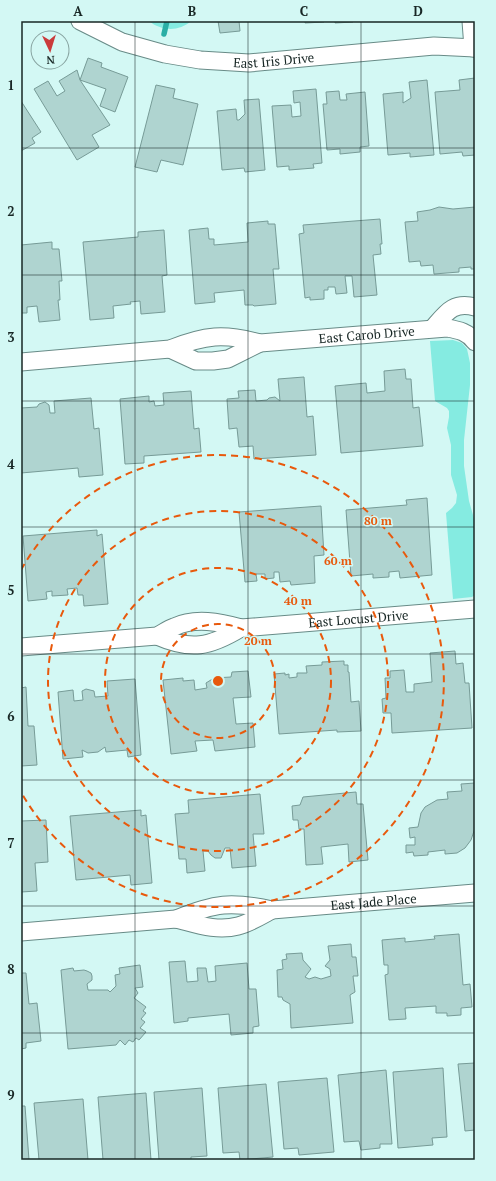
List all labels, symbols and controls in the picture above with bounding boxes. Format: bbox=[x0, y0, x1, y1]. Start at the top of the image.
text: A bbox=[73, 2, 83, 20]
text: B bbox=[188, 2, 196, 20]
text: C bbox=[300, 2, 308, 20]
text: D bbox=[413, 2, 423, 20]
north arrow bbox=[30, 30, 70, 70]
street label: East Iris Drive bbox=[233, 48, 315, 72]
text: N bbox=[45, 53, 55, 67]
text: 1 bbox=[7, 76, 15, 94]
text: 2 bbox=[7, 202, 15, 220]
street label: East Carob Drive bbox=[318, 322, 415, 347]
text: 3 bbox=[7, 328, 15, 346]
text: 4 bbox=[7, 455, 15, 473]
text: 80 m bbox=[364, 513, 392, 528]
text: 60 m bbox=[324, 553, 352, 568]
text: 5 bbox=[7, 581, 15, 599]
text: 40 m bbox=[284, 593, 312, 608]
street label: East Locust Drive bbox=[308, 605, 409, 631]
text: 20 m bbox=[244, 633, 272, 648]
centre of rings bbox=[211, 674, 225, 688]
text: 6 bbox=[7, 707, 15, 725]
text: 7 bbox=[7, 834, 15, 852]
street label: East Jade Place bbox=[330, 889, 417, 914]
text: 8 bbox=[7, 960, 15, 978]
text: 9 bbox=[7, 1086, 15, 1104]

